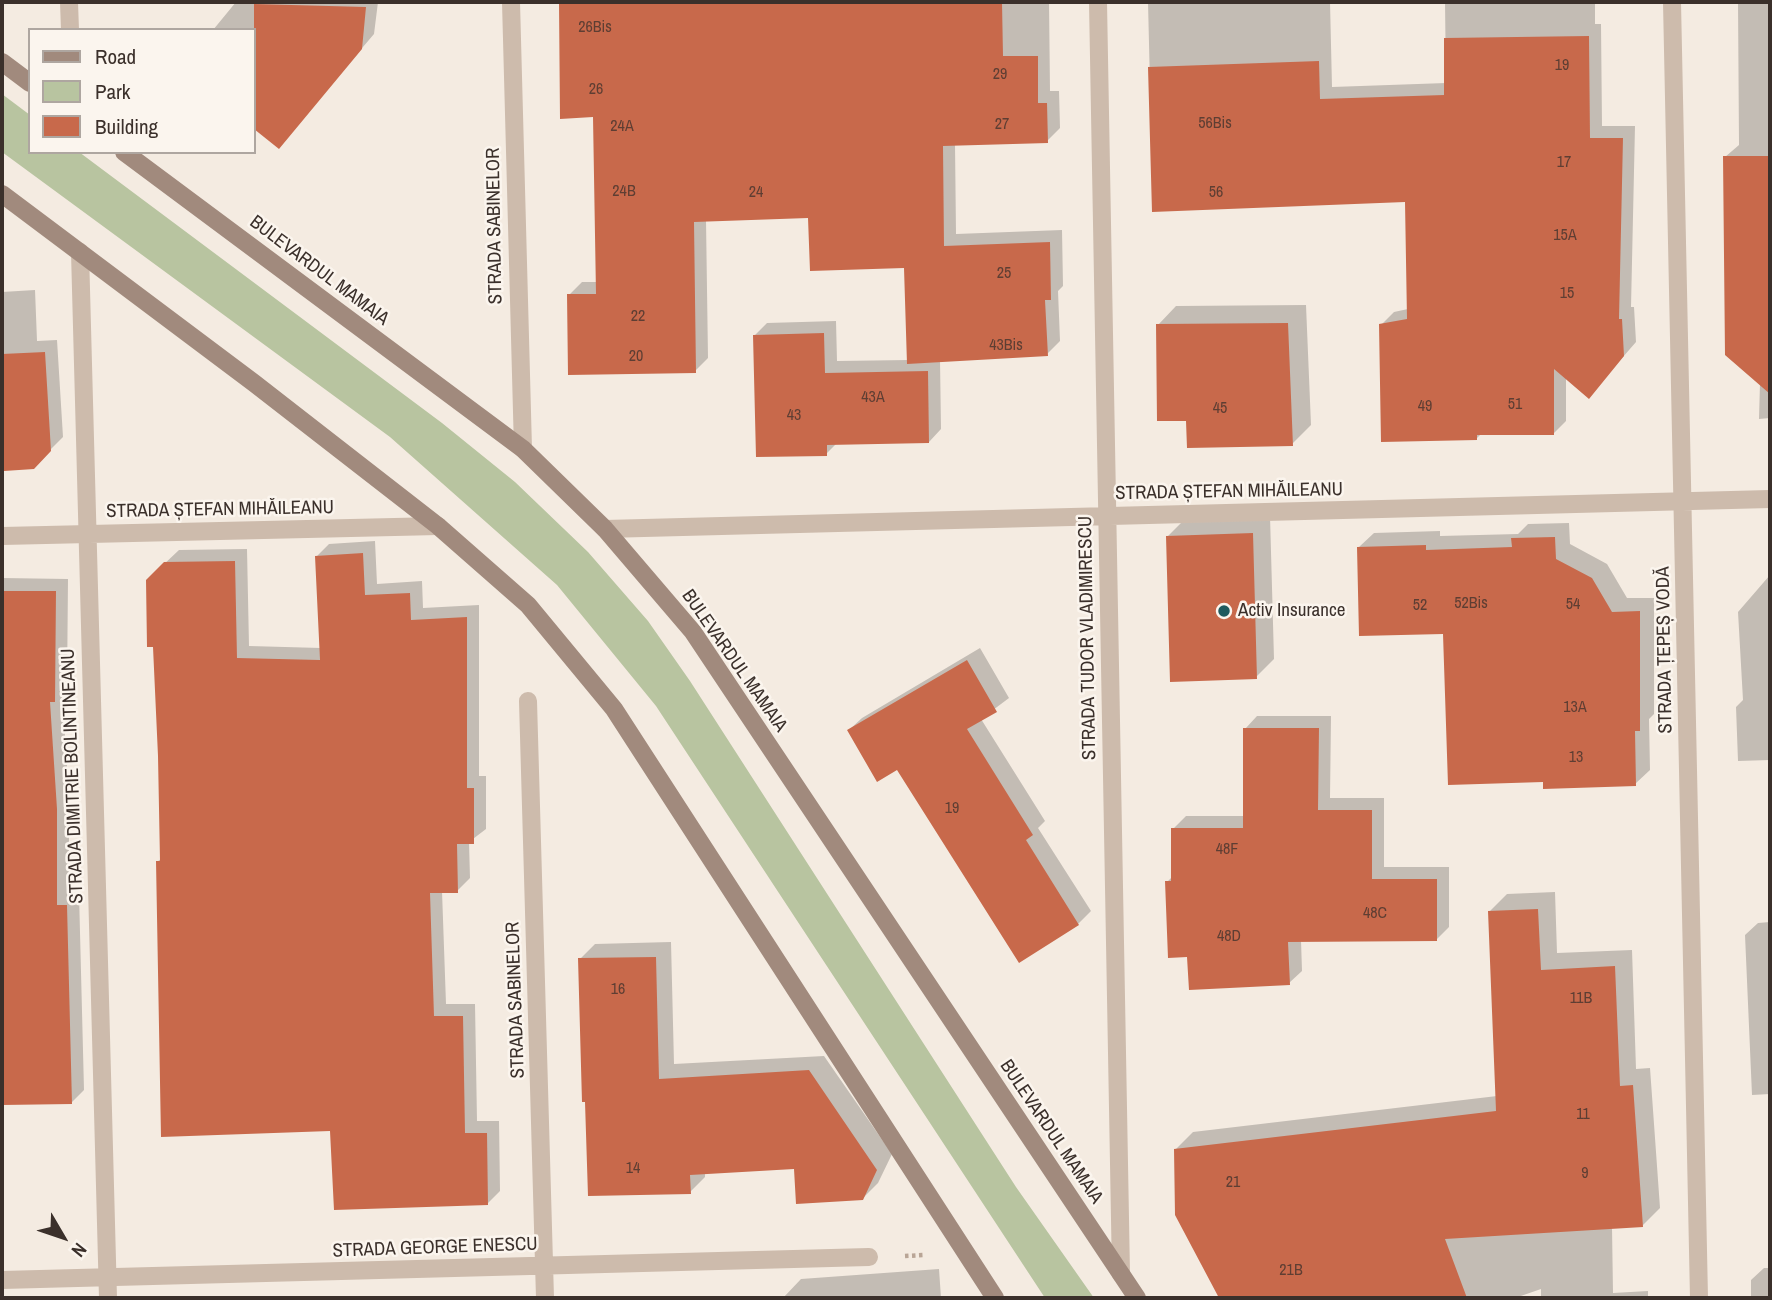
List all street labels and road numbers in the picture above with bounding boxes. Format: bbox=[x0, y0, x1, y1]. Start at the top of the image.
street label: STRADA SABINELOR bbox=[482, 147, 508, 305]
street label: BULEVARDUL MAMAIA bbox=[245, 211, 393, 331]
street label: STRADA ȘTEFAN MIHĂILEANU bbox=[1115, 479, 1343, 505]
street label: STRADA ȘTEFAN MIHĂILEANU bbox=[106, 497, 334, 523]
street label: STRADA TUDOR VLADIMIRESCU bbox=[1074, 516, 1102, 760]
street label: STRADA ȚEPEȘ VODĂ bbox=[1652, 566, 1678, 734]
street label: BULEVARDUL MAMAIA bbox=[676, 585, 792, 737]
street label: STRADA DIMITRIE BOLINTINEANU bbox=[57, 648, 89, 904]
street label: STRADA SABINELOR bbox=[502, 921, 530, 1079]
street label: BULEVARDUL MAMAIA bbox=[994, 1056, 1108, 1208]
street label: STRADA GEORGE ENESCU bbox=[332, 1233, 538, 1263]

